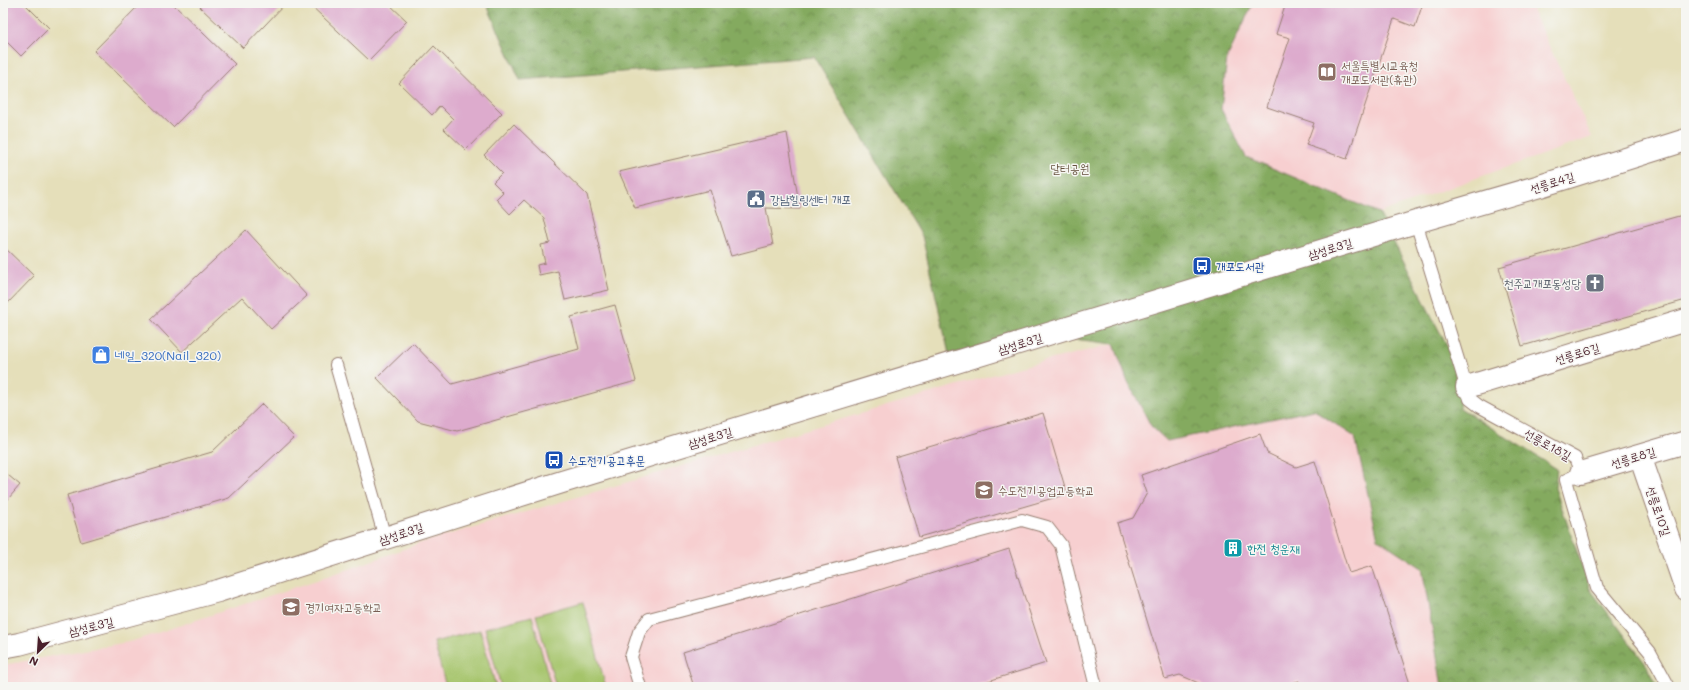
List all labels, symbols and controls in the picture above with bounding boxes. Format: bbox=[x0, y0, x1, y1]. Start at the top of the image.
place label: 서울특별시교육청 개포도서관(휴관) bbox=[1341, 57, 1418, 87]
library icon: 서울특별시교육청 개포도서관(휴관) bbox=[1316, 61, 1338, 83]
park label: 달터공원 bbox=[1051, 160, 1089, 176]
street label: 선릉로4길 bbox=[1528, 168, 1577, 196]
public building icon: 강남힐링센터 개포 bbox=[745, 188, 767, 210]
place label: 강남힐링센터 개포 bbox=[770, 191, 851, 207]
street label: 삼성로3길 bbox=[1306, 234, 1354, 262]
bus stop icon: 개포도서관 bbox=[1191, 255, 1213, 277]
place label: 개포도서관 bbox=[1216, 258, 1265, 274]
church icon: 천주교개포동성당 bbox=[1584, 272, 1606, 294]
place label: 천주교개포동성당 bbox=[1504, 275, 1581, 291]
street label: 삼성로3길 bbox=[996, 329, 1044, 357]
street label: 선릉로6길 bbox=[1553, 339, 1602, 367]
shop icon: 네일_320(Nail_320) bbox=[90, 344, 112, 366]
place label: 네일_320(Nail_320) bbox=[115, 347, 221, 363]
street label: 삼성로3길 bbox=[686, 423, 734, 451]
street label: 선릉로18길 bbox=[1522, 425, 1575, 464]
street label: 선릉로8길 bbox=[1609, 443, 1658, 471]
bus stop icon: 수도전기공고후문 bbox=[543, 449, 565, 471]
place label: 수도전기공고후문 bbox=[568, 452, 645, 468]
school or university icon: 수도전기공업고등학교 bbox=[973, 479, 995, 501]
place label: 수도전기공업고등학교 bbox=[998, 482, 1095, 498]
street label: 선릉로10길 bbox=[1643, 484, 1675, 538]
street label: 삼성로3길 bbox=[377, 518, 426, 548]
building icon: 한전 청운재 bbox=[1222, 537, 1244, 559]
place label: 한전 청운재 bbox=[1247, 540, 1299, 556]
school or university icon: 경기여자고등학교 bbox=[280, 596, 302, 618]
place label: 경기여자고등학교 bbox=[305, 599, 382, 615]
street label: 삼성로3길 bbox=[67, 613, 115, 639]
north arrow bbox=[18, 632, 58, 672]
text: N bbox=[27, 653, 41, 670]

